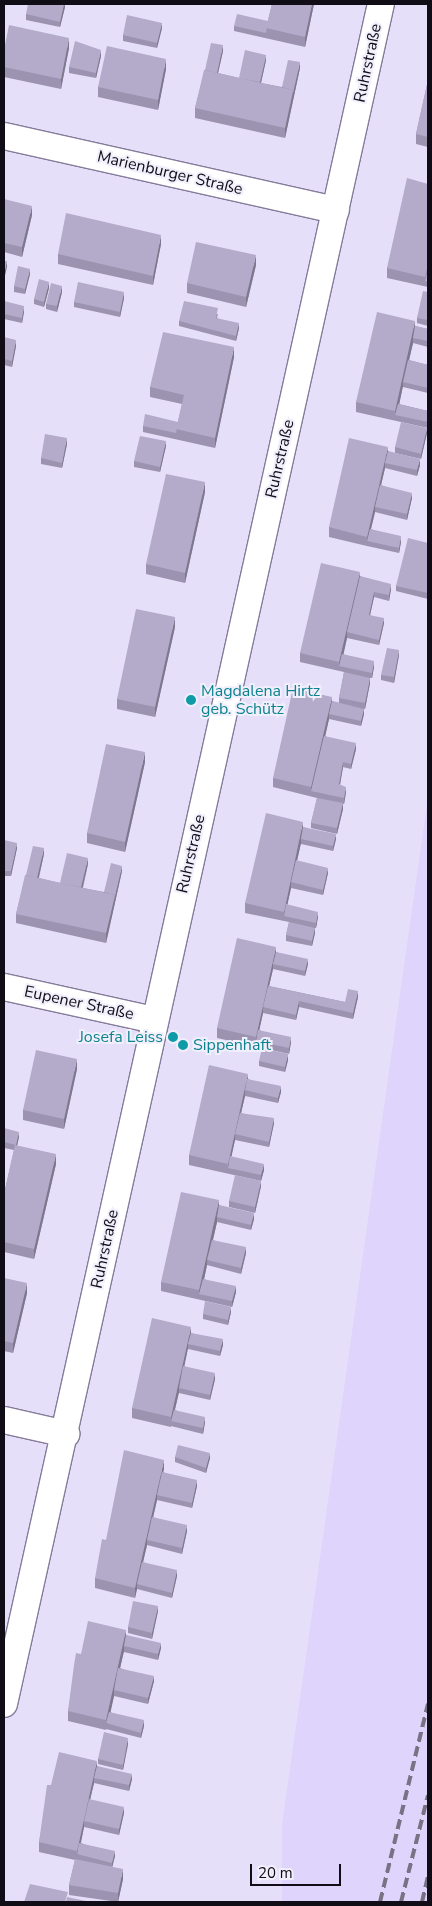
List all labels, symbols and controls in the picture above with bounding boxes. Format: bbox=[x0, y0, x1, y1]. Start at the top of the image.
street label: Ruhrstraße bbox=[350, 22, 386, 104]
street label: Marienburger Straße bbox=[95, 147, 245, 199]
street label: Ruhrstraße bbox=[262, 418, 298, 500]
place label: Magdalena Hirtz geb. Schütz bbox=[201, 681, 320, 719]
marker: Magdalena Hirtz geb. Schütz bbox=[185, 694, 197, 706]
street label: Ruhrstraße bbox=[173, 813, 209, 895]
street label: Eupener Straße bbox=[22, 982, 136, 1024]
place label: Josefa Leiss bbox=[79, 1027, 163, 1047]
marker: Josefa Leiss bbox=[167, 1031, 179, 1043]
place label: Sippenhaft bbox=[193, 1035, 271, 1055]
marker: Sippenhaft bbox=[177, 1039, 189, 1051]
street label: Ruhrstraße bbox=[87, 1208, 123, 1290]
scale bar bbox=[252, 1854, 343, 1886]
text: 20 m bbox=[258, 1863, 293, 1883]

